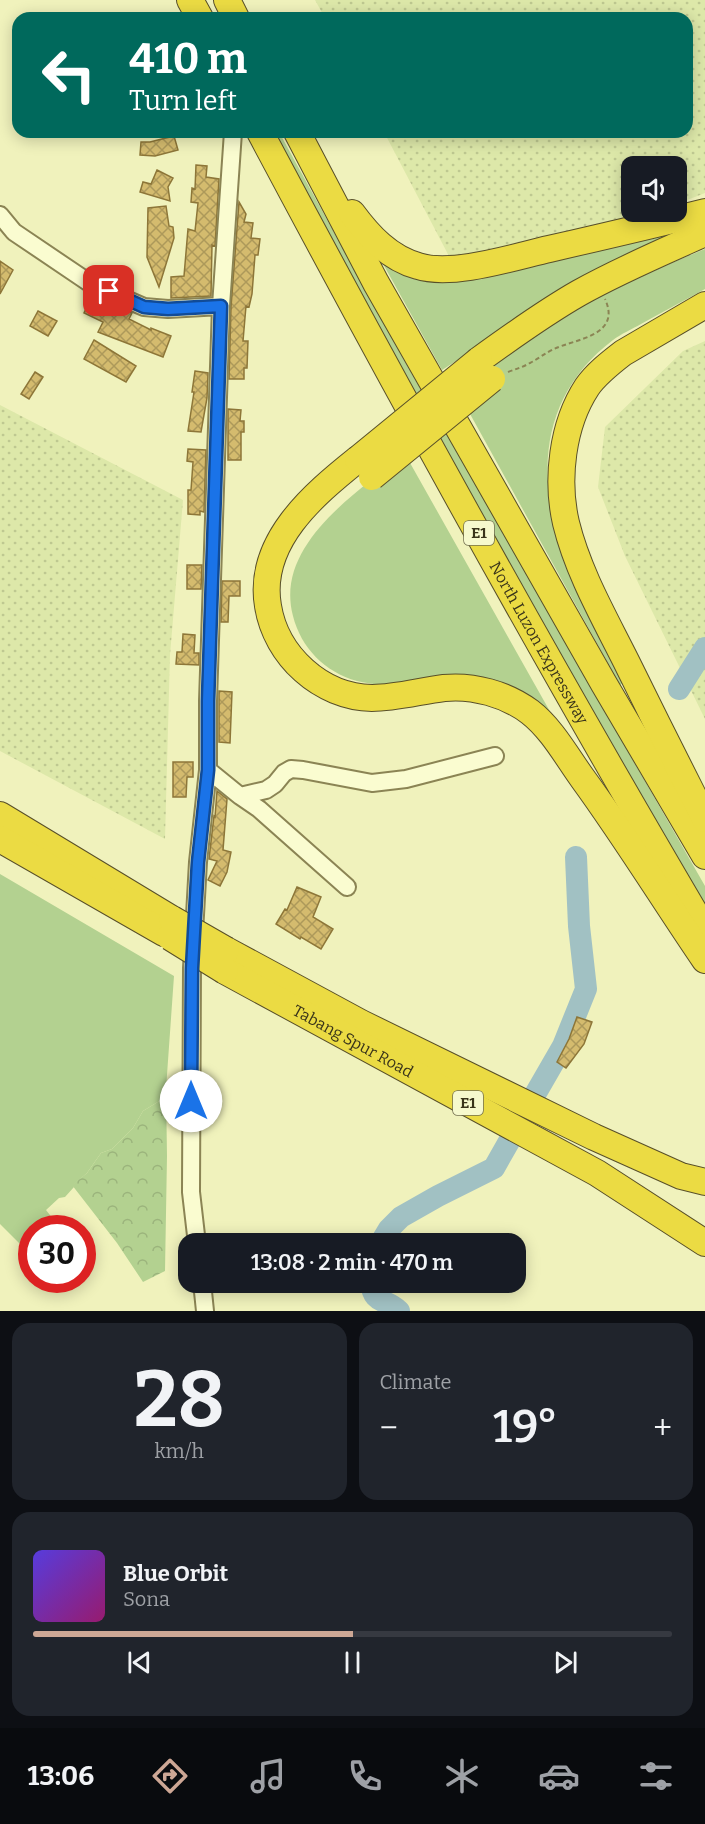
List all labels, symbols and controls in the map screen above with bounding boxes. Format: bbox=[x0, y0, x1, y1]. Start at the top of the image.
text: 410 m bbox=[129, 34, 247, 84]
icon: left bbox=[30, 36, 108, 114]
text: Turn left bbox=[129, 85, 237, 117]
map controls bbox=[621, 156, 687, 222]
button: sound bbox=[621, 156, 687, 222]
pin bbox=[83, 265, 134, 316]
icon: arrive bbox=[92, 274, 125, 307]
road number: E1 bbox=[464, 521, 494, 545]
street label: North Luzon Expressway bbox=[486, 558, 593, 728]
street label: Tabang Spur Road bbox=[290, 1000, 417, 1081]
position arrow bbox=[159, 1069, 223, 1133]
road number: E1 bbox=[453, 1091, 483, 1115]
speed limit sign: 30 bbox=[18, 1215, 96, 1293]
text: 13:08 · 2 min · 470 m bbox=[251, 1249, 453, 1276]
text: 28 bbox=[134, 1353, 225, 1447]
text: Climate bbox=[380, 1370, 451, 1394]
text: 19° bbox=[493, 1400, 558, 1454]
text: − bbox=[380, 1408, 398, 1448]
text: + bbox=[653, 1408, 672, 1448]
text: km/h bbox=[155, 1439, 204, 1463]
text: Blue Orbit bbox=[123, 1560, 228, 1587]
text: Sona bbox=[123, 1587, 170, 1611]
icon: previous bbox=[123, 1646, 156, 1679]
icon: pause bbox=[336, 1646, 369, 1679]
icon: next bbox=[549, 1646, 582, 1679]
icon: directions bbox=[149, 1755, 191, 1797]
icon: music bbox=[247, 1755, 289, 1797]
icon: phone bbox=[344, 1755, 386, 1797]
icon: climate bbox=[441, 1755, 483, 1797]
icon: car bbox=[538, 1755, 580, 1797]
icon: filters bbox=[635, 1755, 677, 1797]
text: 13:06 bbox=[28, 1760, 94, 1792]

